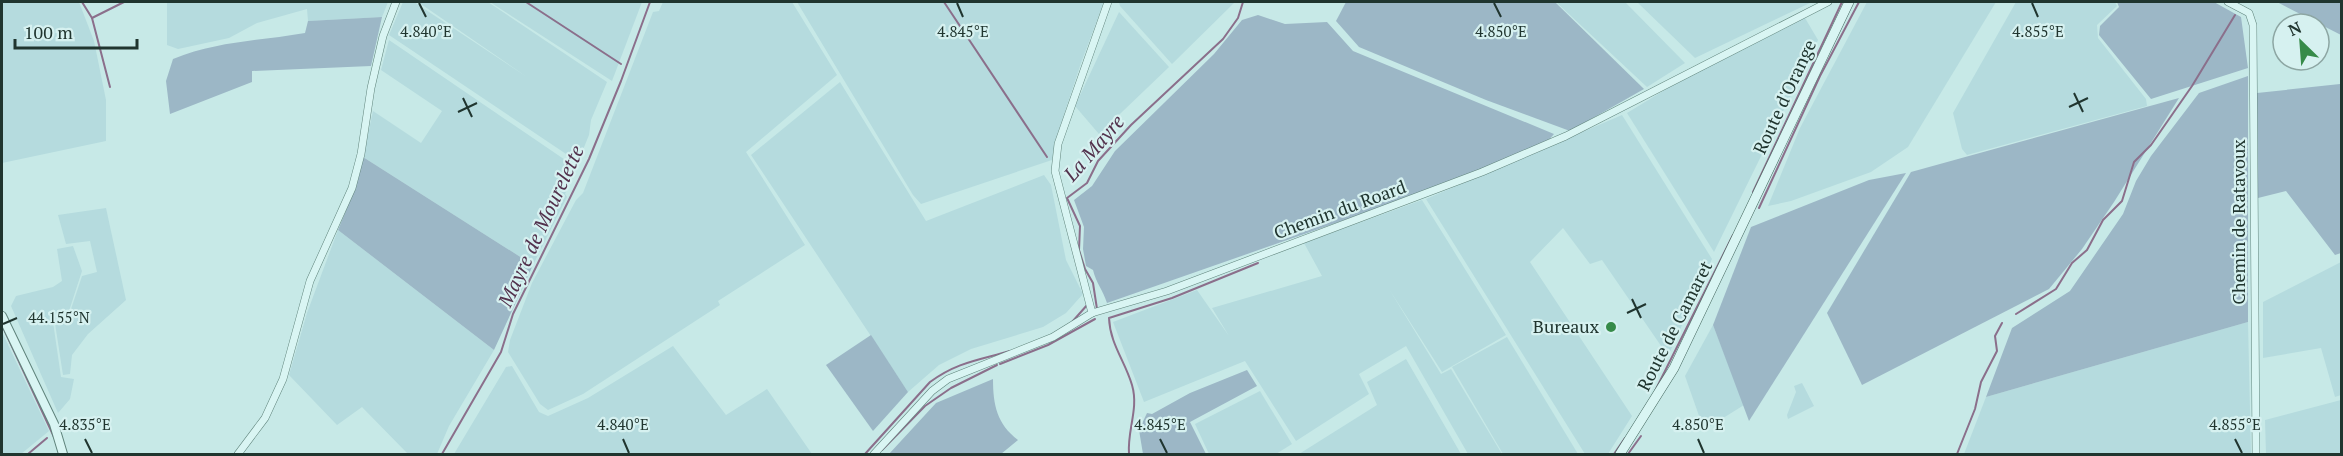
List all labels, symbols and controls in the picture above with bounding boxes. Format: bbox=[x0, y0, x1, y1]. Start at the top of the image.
scale bar bbox=[15, 12, 136, 50]
north arrow bbox=[2271, 12, 2331, 72]
text: N bbox=[2285, 16, 2305, 41]
text: 100 m bbox=[24, 20, 73, 44]
text: 4.840°E bbox=[400, 21, 452, 41]
text: 4.845°E bbox=[937, 21, 989, 41]
text: 4.850°E bbox=[1475, 21, 1527, 41]
text: 4.855°E bbox=[2012, 21, 2064, 41]
street label: Route d'Orange bbox=[1747, 35, 1821, 158]
water label: La Mayre bbox=[1057, 109, 1130, 187]
street label: Chemin de Ratavoux bbox=[2226, 139, 2250, 305]
water label: Mayre de Mourelette bbox=[491, 141, 590, 312]
street label: Chemin du Roard bbox=[1270, 174, 1409, 244]
street label: Route de Camaret bbox=[1631, 256, 1717, 395]
text: 44.155°N bbox=[28, 307, 90, 327]
place label: Bureaux bbox=[1533, 314, 1600, 338]
marker: Bureaux bbox=[1604, 320, 1618, 334]
text: 4.835°E bbox=[59, 414, 111, 434]
text: 4.840°E bbox=[597, 414, 649, 434]
text: 4.845°E bbox=[1134, 414, 1186, 434]
text: 4.850°E bbox=[1672, 414, 1724, 434]
text: 4.855°E bbox=[2209, 414, 2261, 434]

